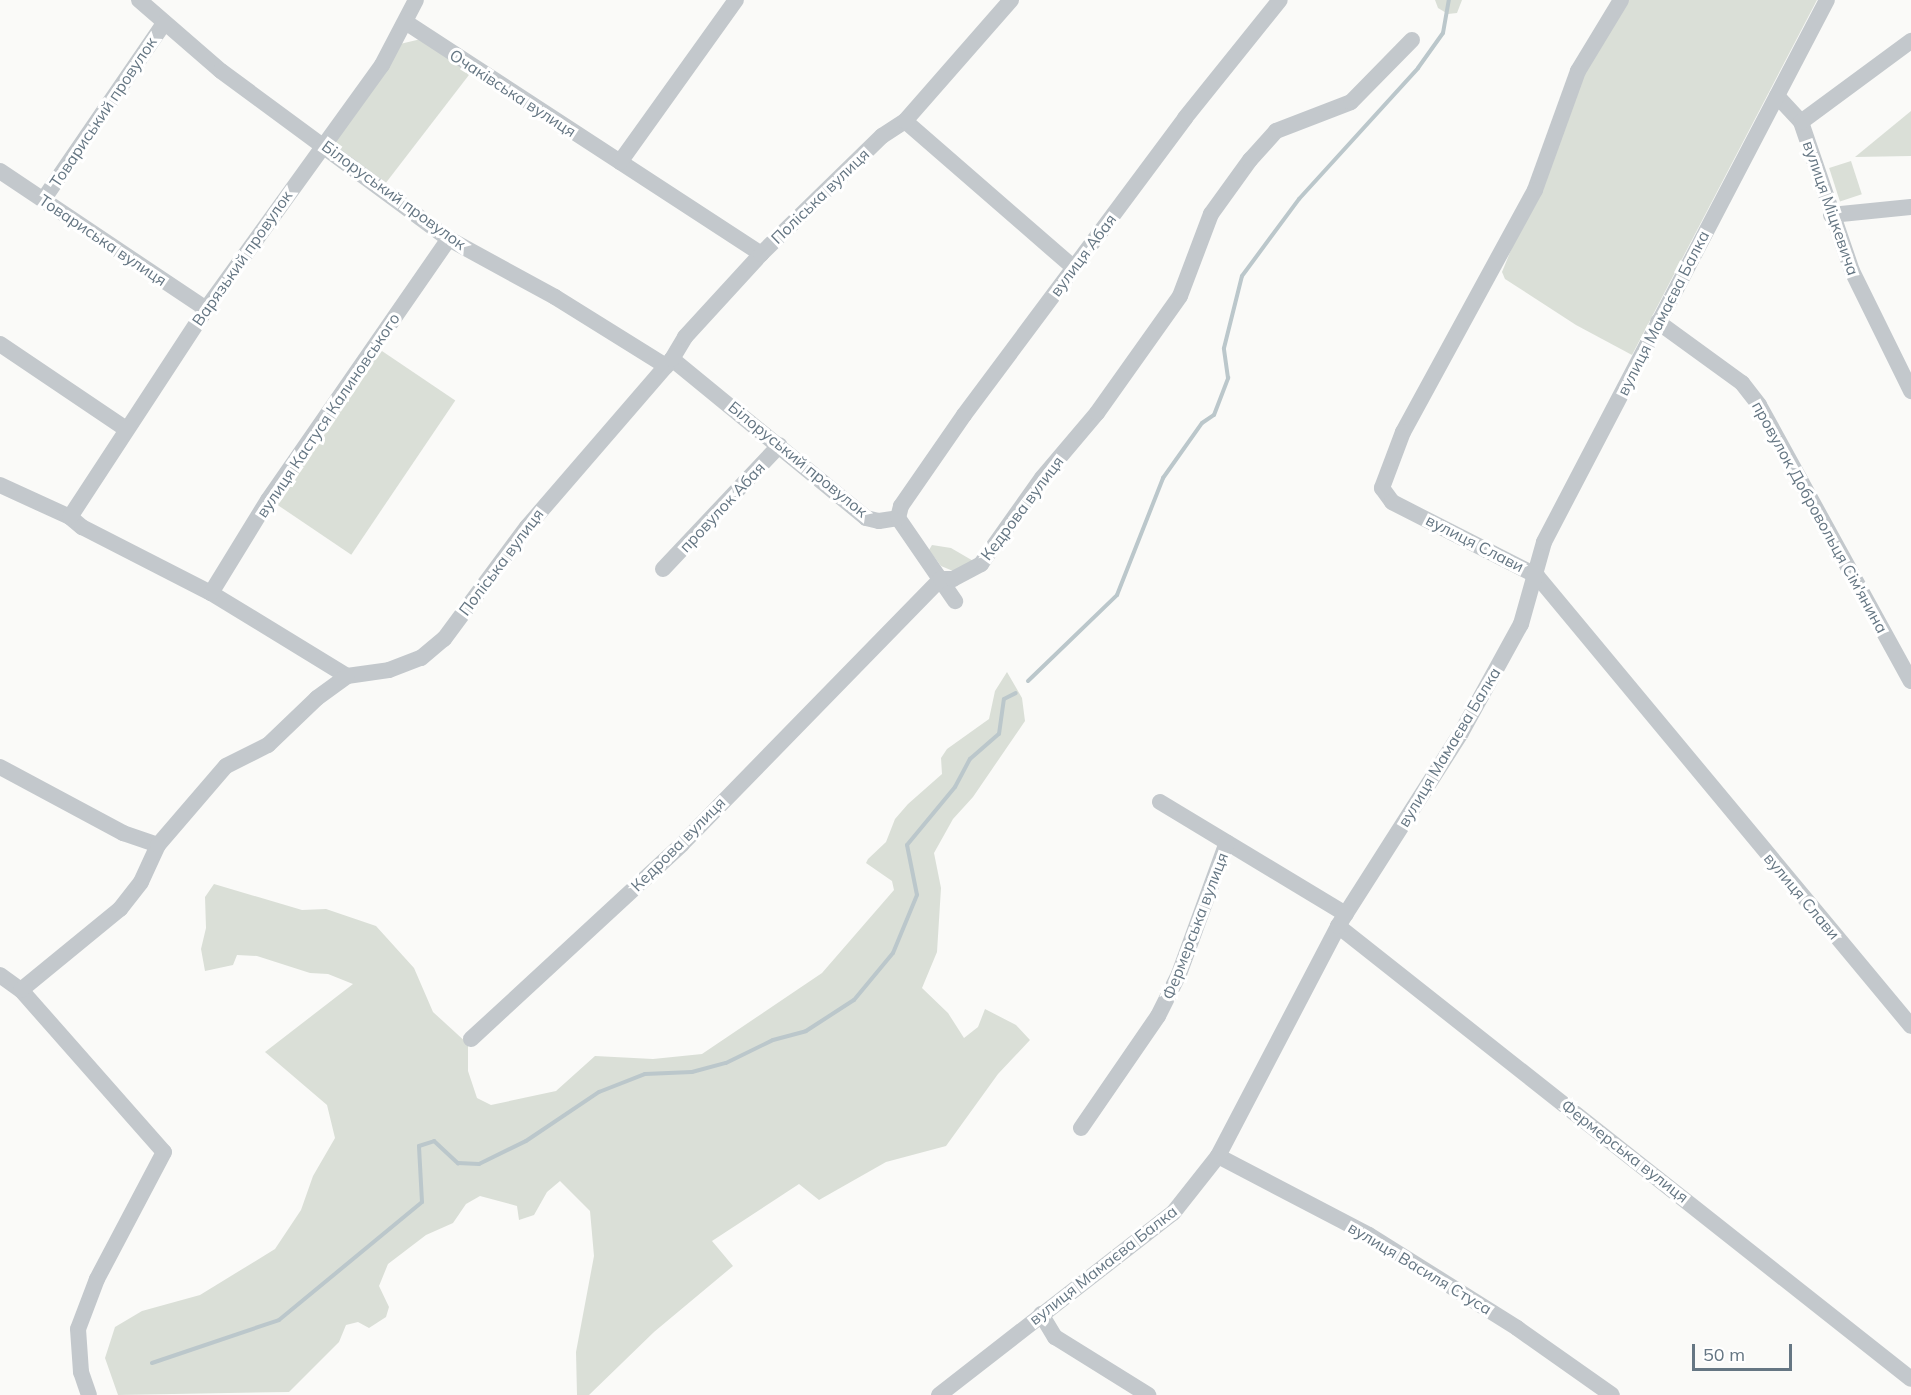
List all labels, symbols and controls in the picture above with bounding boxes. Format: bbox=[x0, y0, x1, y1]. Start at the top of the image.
street label: Товариський провулок bbox=[45, 33, 161, 191]
street label: Очаківська вулиця bbox=[446, 45, 580, 141]
street label: Білоруський провулок bbox=[318, 136, 470, 254]
street label: вулиця Міцкевича bbox=[1799, 138, 1863, 278]
street label: Поліська вулиця bbox=[767, 144, 873, 248]
street label: Варязький провулок bbox=[188, 187, 296, 329]
street label: Товариська вулиця bbox=[36, 190, 170, 290]
street label: вулиця Абая bbox=[1046, 210, 1120, 300]
street label: вулиця Мамаєва Балка bbox=[1613, 227, 1713, 399]
street label: вулиця Кастуся Калиновського bbox=[252, 309, 404, 521]
street label: Білоруський провулок bbox=[725, 397, 871, 521]
street label: провулок Добровольця Сім'янина bbox=[1748, 398, 1892, 636]
street label: Кедрова вулиця bbox=[977, 452, 1067, 564]
street label: провулок Абая bbox=[675, 458, 769, 556]
street label: Поліська вулиця bbox=[455, 505, 547, 619]
street label: вулиця Слави bbox=[1423, 510, 1527, 576]
street label: вулиця Мамаєва Балка bbox=[1394, 664, 1504, 830]
street label: Кедрова вулиця bbox=[627, 793, 729, 895]
street label: вулиця Слави bbox=[1760, 849, 1844, 943]
street label: Фермерська вулиця bbox=[1158, 850, 1232, 1002]
street label: Фермерська вулиця bbox=[1558, 1095, 1692, 1207]
street label: вулиця Мамаєва Балка bbox=[1025, 1201, 1181, 1329]
street label: вулиця Василя Стуса bbox=[1345, 1218, 1495, 1318]
scale bar bbox=[1695, 1332, 1796, 1370]
text: 50 m bbox=[1703, 1343, 1745, 1366]

